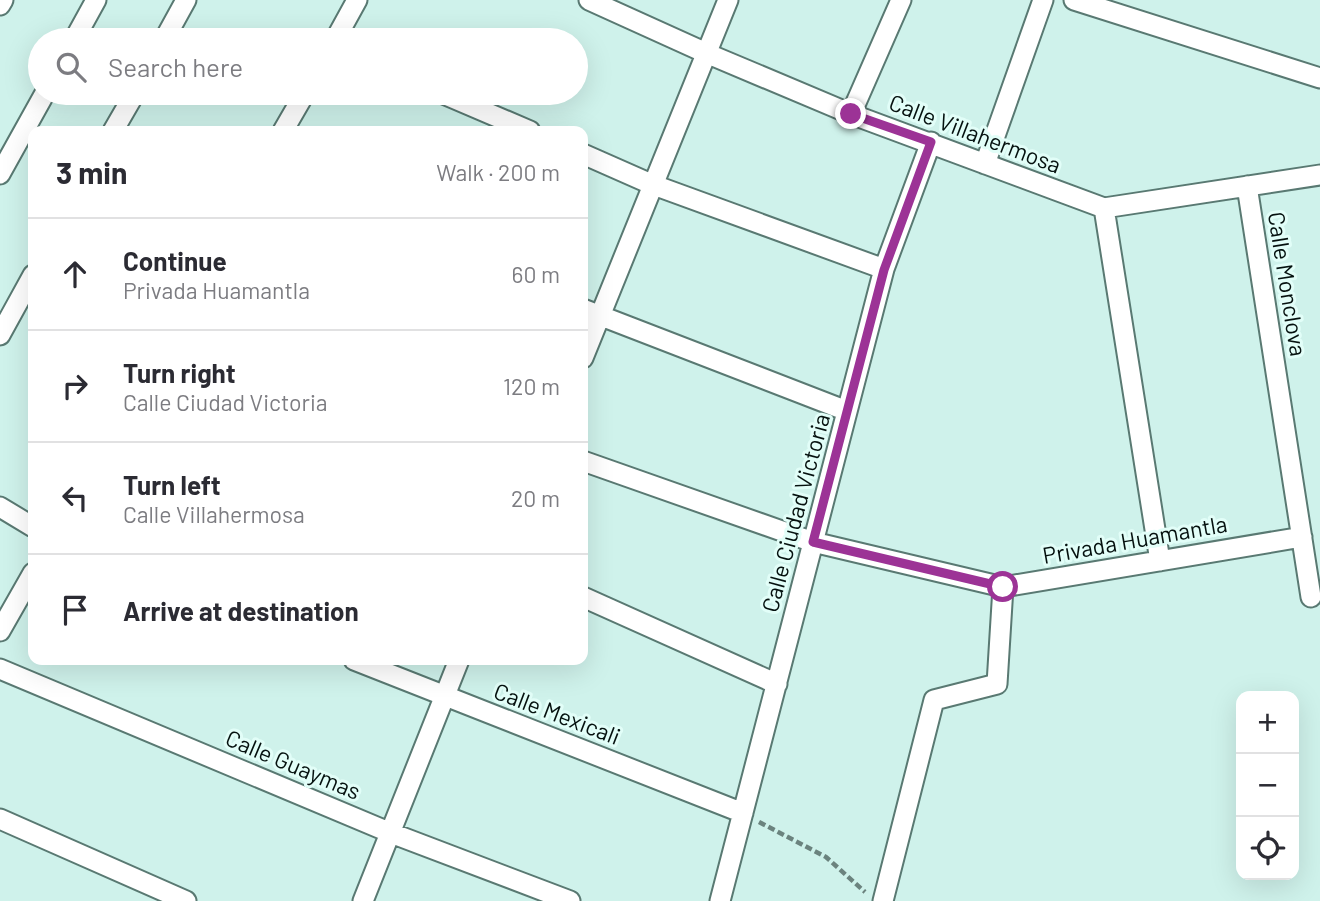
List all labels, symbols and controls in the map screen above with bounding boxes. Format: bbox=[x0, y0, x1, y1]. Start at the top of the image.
search box bbox=[28, 28, 588, 105]
icon: search bbox=[52, 48, 90, 86]
text: Search here bbox=[108, 51, 243, 82]
street label: Calle Villahermosa bbox=[885, 87, 1065, 179]
route end bbox=[835, 98, 866, 129]
text: 3 min bbox=[56, 154, 127, 190]
text: Walk · 200 m bbox=[436, 158, 560, 186]
street label: Calle Monclova bbox=[1263, 210, 1313, 358]
text: Continue bbox=[123, 245, 227, 276]
icon: ahead bbox=[56, 255, 94, 293]
text: 60 m bbox=[512, 260, 560, 288]
text: Privada Huamantla bbox=[123, 276, 310, 304]
text: Turn right bbox=[123, 357, 236, 388]
icon: right bbox=[56, 367, 94, 405]
text: 120 m bbox=[503, 372, 560, 400]
text: Calle Ciudad Victoria bbox=[123, 388, 328, 416]
street label: Calle Ciudad Victoria bbox=[755, 410, 835, 615]
text: Turn left bbox=[123, 469, 221, 500]
icon: left bbox=[56, 479, 94, 517]
text: 20 m bbox=[511, 484, 560, 512]
text: Calle Villahermosa bbox=[123, 500, 305, 528]
street label: Privada Huamantla bbox=[1040, 509, 1229, 569]
route start bbox=[987, 571, 1018, 602]
icon: arrive bbox=[56, 591, 94, 629]
text: Arrive at destination bbox=[123, 595, 359, 626]
street label: Calle Mexicali bbox=[490, 676, 624, 750]
map controls bbox=[1236, 691, 1299, 880]
button: + bbox=[1236, 691, 1299, 754]
street label: Calle Guaymas bbox=[222, 723, 365, 805]
button: − bbox=[1236, 754, 1299, 817]
button: locate bbox=[1236, 817, 1299, 880]

